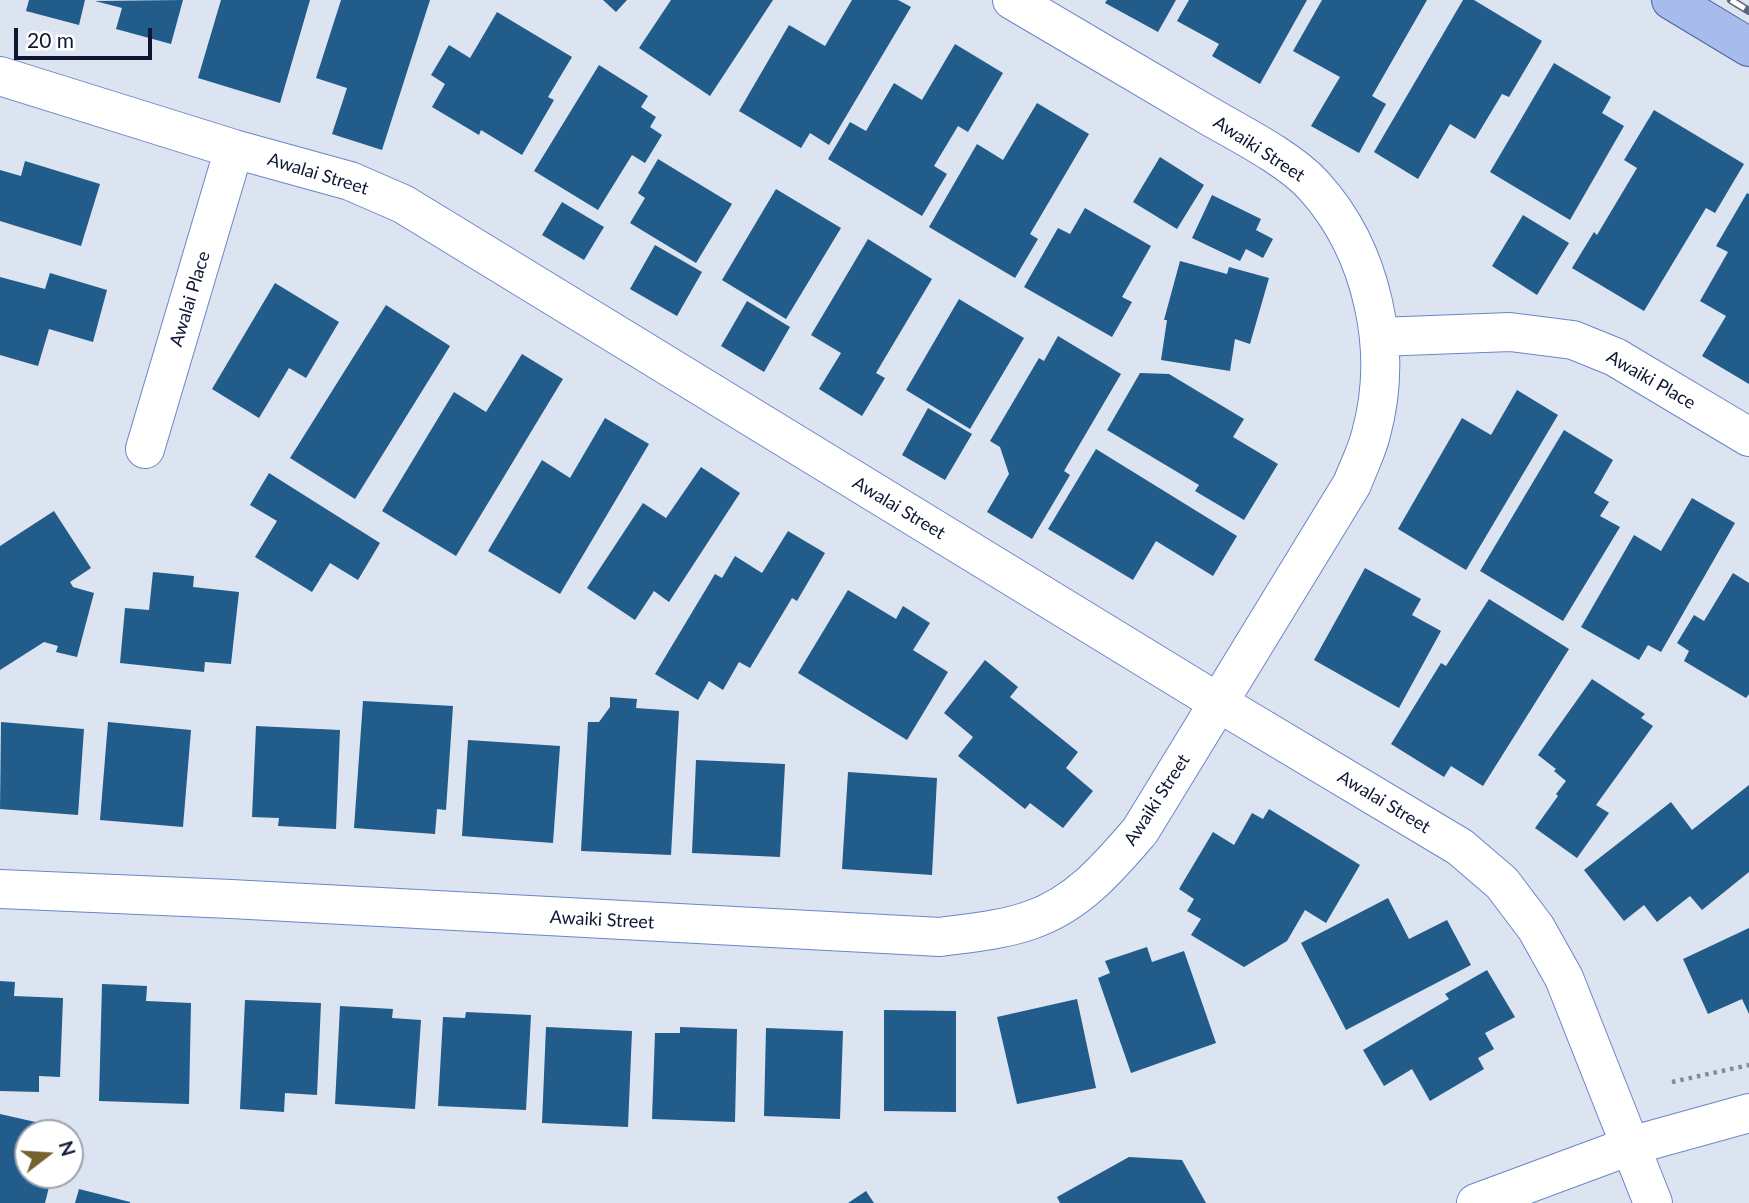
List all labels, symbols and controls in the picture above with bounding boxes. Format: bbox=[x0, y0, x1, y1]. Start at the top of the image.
scale bar bbox=[18, 14, 156, 58]
text: 20 m bbox=[27, 27, 74, 52]
street label: Awaiki Street bbox=[1209, 112, 1309, 186]
street label: Awalai Street bbox=[265, 148, 371, 200]
street label: Awalai Place bbox=[165, 249, 215, 349]
street label: Awaiki Place bbox=[1603, 346, 1699, 414]
street label: Awalai Street bbox=[849, 472, 949, 544]
street label: Awaiki Street bbox=[1120, 750, 1194, 850]
street label: Awalai Street bbox=[1334, 766, 1434, 838]
street label: Awaiki Street bbox=[549, 906, 655, 934]
north arrow bbox=[14, 1119, 84, 1189]
text: N bbox=[55, 1138, 81, 1159]

